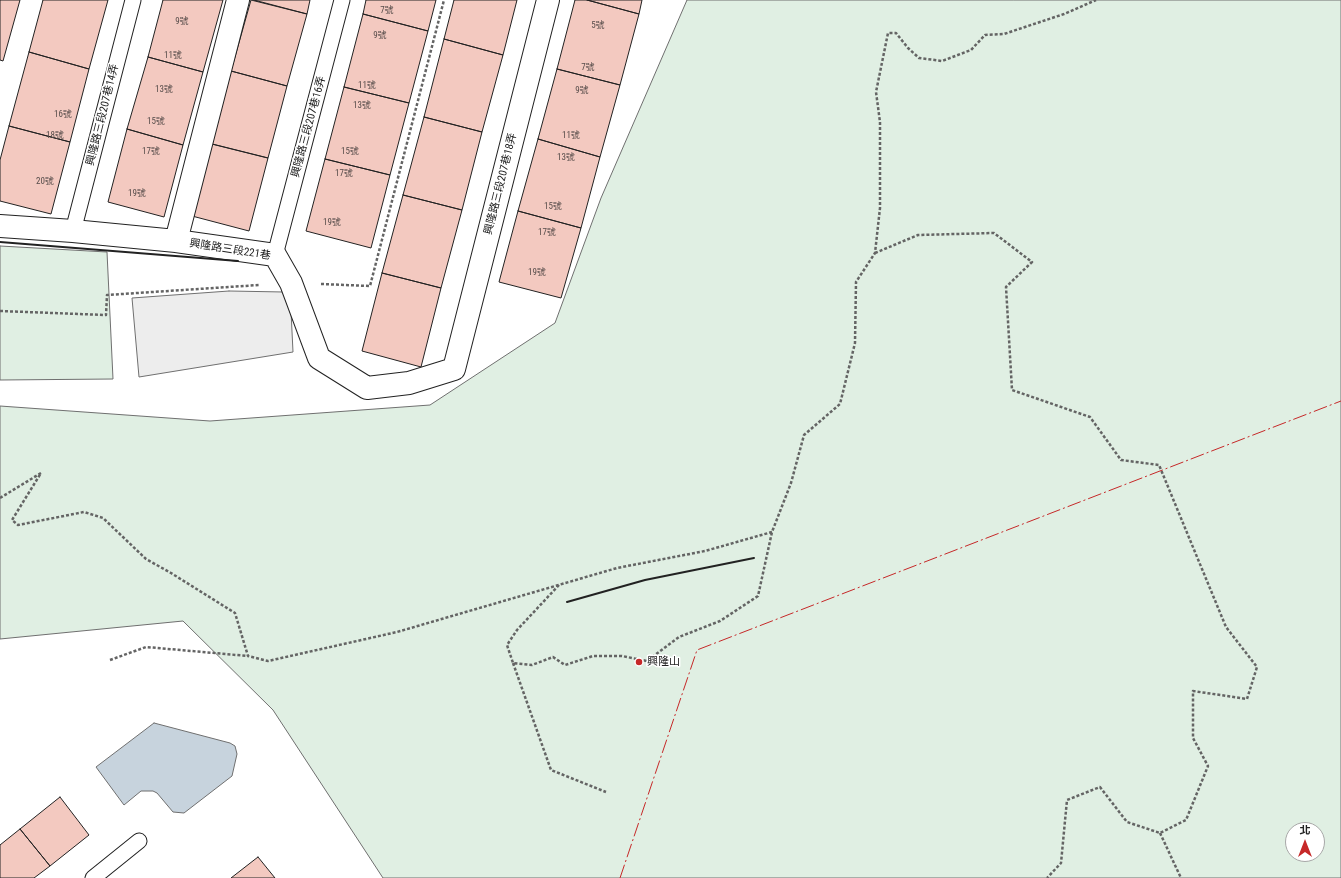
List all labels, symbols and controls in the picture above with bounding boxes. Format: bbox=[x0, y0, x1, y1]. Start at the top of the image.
house number: 7號 bbox=[380, 6, 394, 16]
house number: 9號 bbox=[175, 17, 189, 27]
house number: 5號 bbox=[591, 21, 605, 31]
house number: 9號 bbox=[373, 31, 387, 41]
house number: 11號 bbox=[164, 51, 182, 61]
street label: 興隆路三段207巷14弄 bbox=[84, 63, 122, 167]
house number: 7號 bbox=[581, 63, 595, 73]
street label: 興隆路三段207巷16弄 bbox=[289, 75, 329, 179]
house number: 11號 bbox=[358, 81, 376, 91]
house number: 13號 bbox=[155, 85, 173, 95]
house number: 9號 bbox=[575, 86, 589, 96]
house number: 13號 bbox=[353, 101, 371, 111]
house number: 16號 bbox=[54, 110, 72, 120]
house number: 15號 bbox=[147, 117, 165, 127]
house number: 18號 bbox=[46, 131, 64, 141]
house number: 11號 bbox=[562, 131, 580, 141]
street label: 興隆路三段207巷18弄 bbox=[482, 132, 520, 236]
house number: 17號 bbox=[142, 147, 160, 157]
house number: 15號 bbox=[341, 147, 359, 157]
house number: 13號 bbox=[557, 153, 575, 163]
house number: 17號 bbox=[335, 169, 353, 179]
house number: 20號 bbox=[36, 177, 54, 187]
house number: 19號 bbox=[128, 189, 146, 199]
house number: 15號 bbox=[544, 202, 562, 212]
house number: 19號 bbox=[323, 218, 341, 228]
house number: 17號 bbox=[538, 228, 556, 238]
street label: 興隆路三段221巷 bbox=[188, 237, 272, 263]
house number: 19號 bbox=[528, 268, 546, 278]
place label: 興隆山 bbox=[647, 655, 680, 669]
marker: 興隆山 bbox=[634, 657, 644, 667]
north arrow bbox=[1285, 822, 1325, 862]
text: 北 bbox=[1300, 824, 1311, 837]

